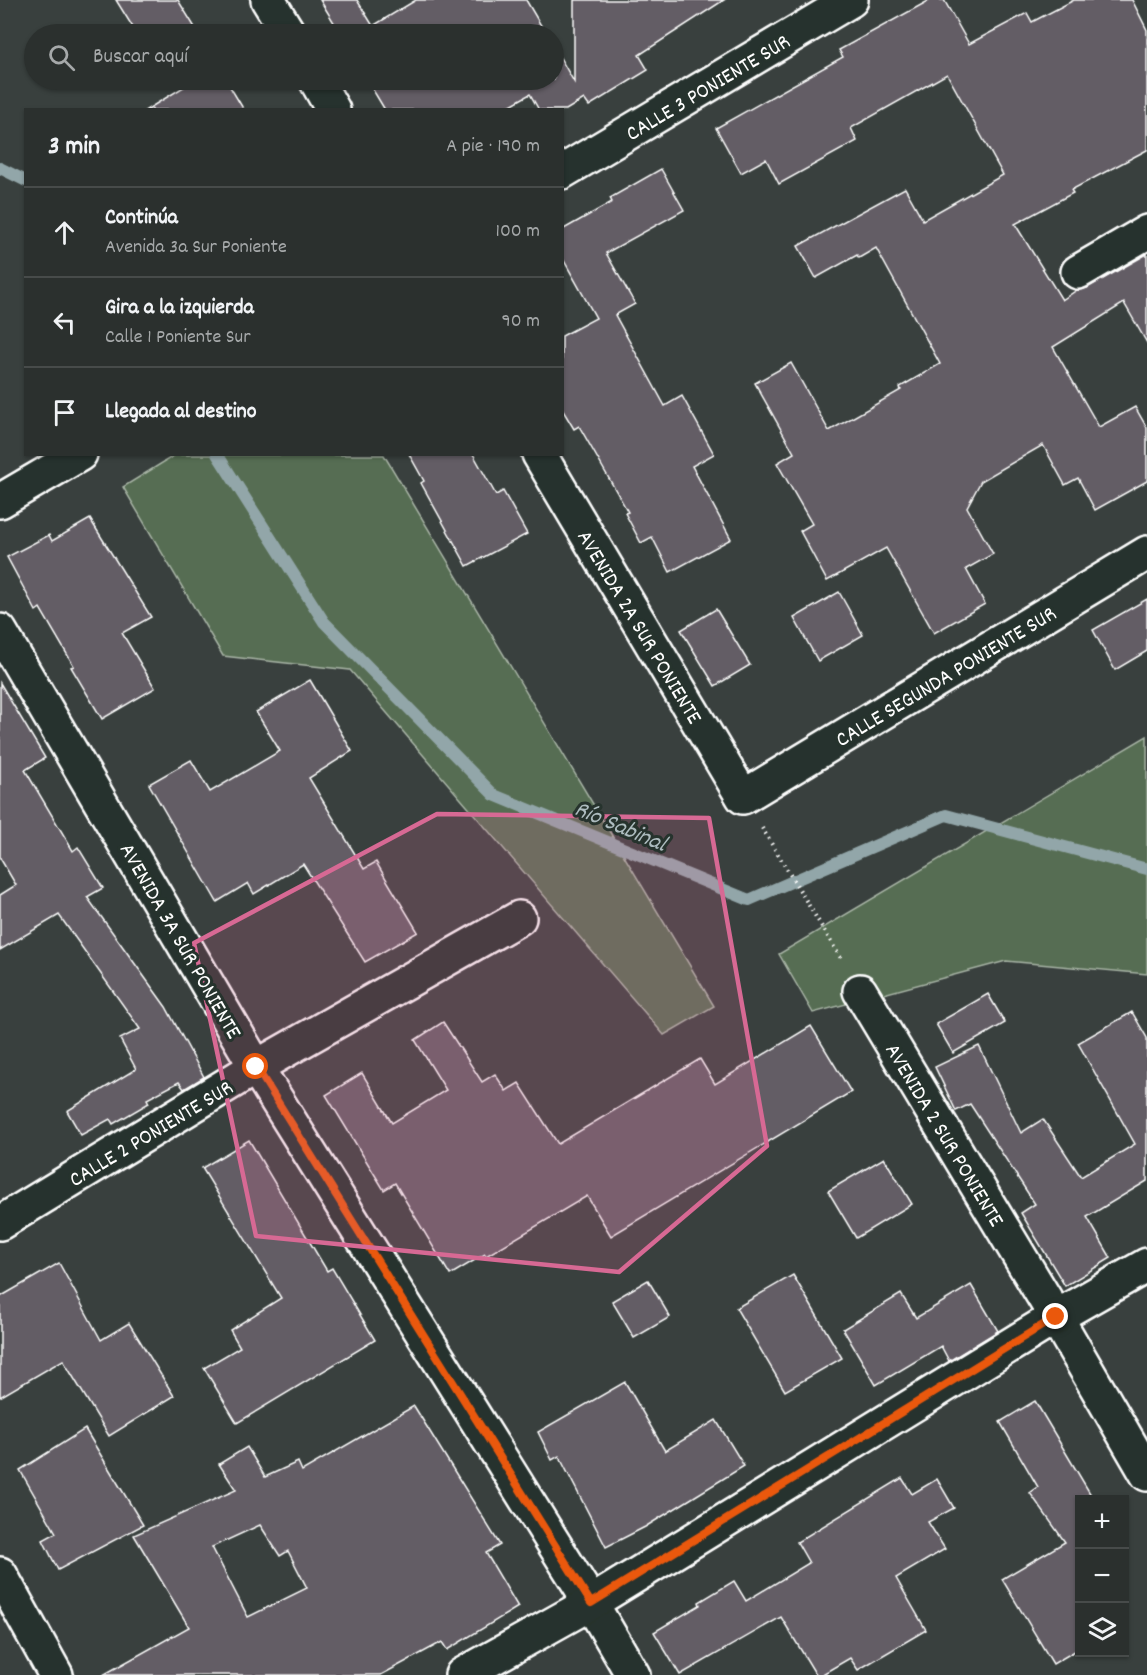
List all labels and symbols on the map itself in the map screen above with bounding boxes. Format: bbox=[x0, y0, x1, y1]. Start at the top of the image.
street label: CALLE 3 PONIENTE SUR bbox=[621, 28, 797, 150]
street label: AVENIDA 2A SUR PONIENTE bbox=[568, 525, 708, 731]
street label: CALLE SEGUNDA PONIENTE SUR bbox=[831, 600, 1063, 756]
water label: Río Sabinal bbox=[569, 793, 673, 863]
street label: AVENIDA 3A SUR PONIENTE bbox=[110, 838, 248, 1045]
street label: AVENIDA 2 SUR PONIENTE bbox=[876, 1038, 1010, 1234]
route start bbox=[242, 1053, 268, 1079]
street label: CALLE 2 PONIENTE SUR bbox=[64, 1074, 240, 1196]
route end bbox=[1042, 1303, 1068, 1329]

